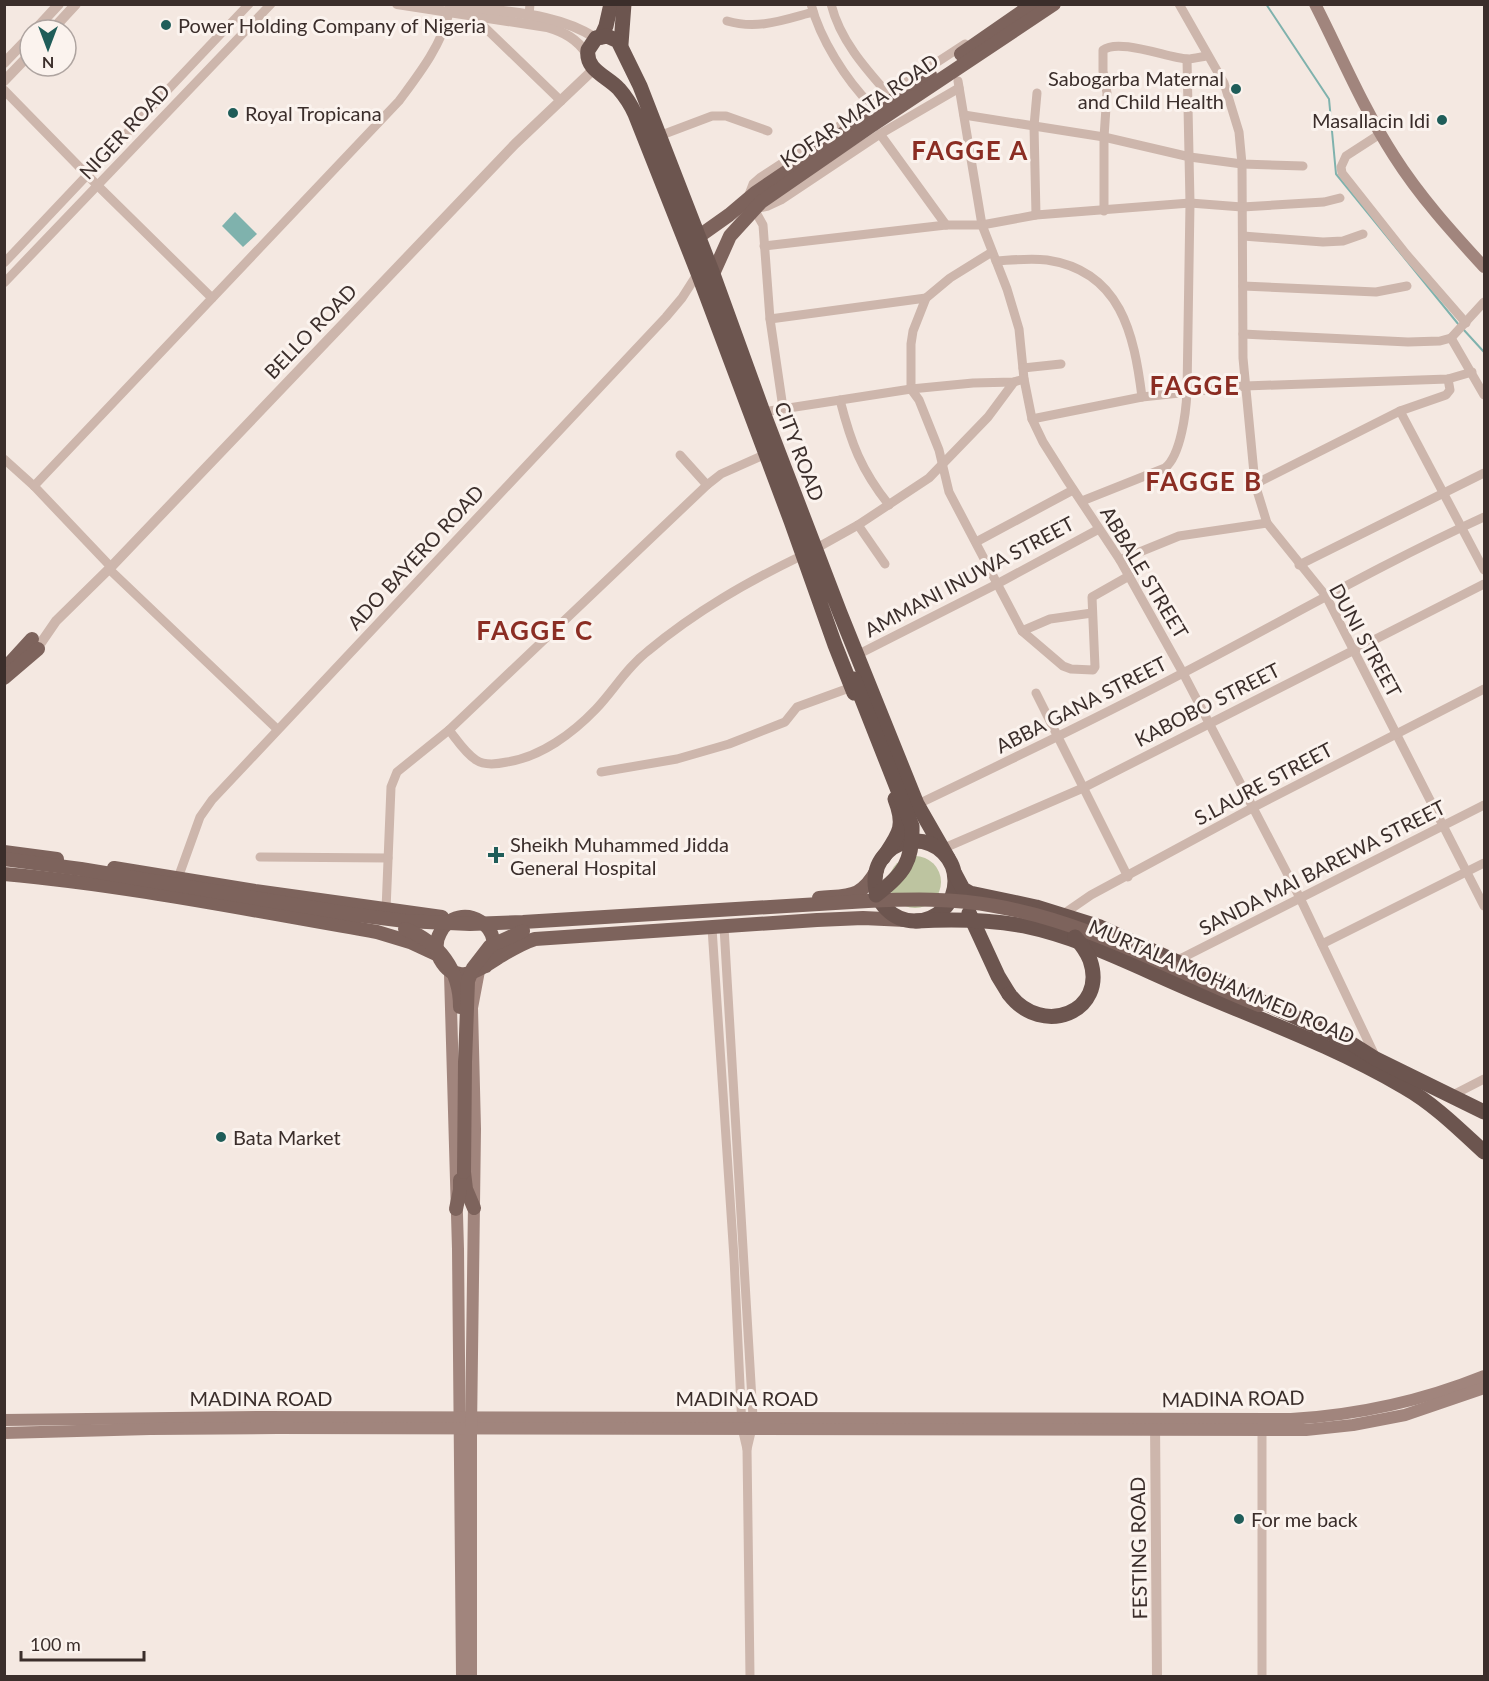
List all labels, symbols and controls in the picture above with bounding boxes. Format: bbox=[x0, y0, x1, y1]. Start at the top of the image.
place label: Power Holding Company of Nigeria bbox=[178, 13, 486, 37]
north arrow bbox=[18, 18, 78, 78]
marker: Power Holding Company of Nigeria bbox=[159, 18, 173, 32]
street label: KOFAR MATA ROAD bbox=[775, 48, 943, 172]
text: N bbox=[42, 54, 54, 73]
place label: Sabogarba Maternal and Child Health bbox=[1048, 66, 1224, 113]
street label: NIGER ROAD bbox=[74, 78, 174, 184]
marker: Sabogarba Maternal and Child Health bbox=[1229, 82, 1243, 96]
place label: Royal Tropicana bbox=[245, 101, 382, 125]
marker: Royal Tropicana bbox=[226, 106, 240, 120]
place label: Masallacin Idi bbox=[1312, 108, 1430, 132]
marker: Masallacin Idi bbox=[1435, 113, 1449, 127]
district label: FAGGE A bbox=[911, 134, 1029, 166]
street label: BELLO ROAD bbox=[259, 279, 361, 383]
district label: FAGGE bbox=[1150, 369, 1240, 401]
street label: CITY ROAD bbox=[770, 398, 830, 504]
district label: FAGGE B bbox=[1145, 465, 1263, 497]
street label: ADO BAYERO ROAD bbox=[342, 480, 488, 634]
street label: ABBALE STREET bbox=[1096, 502, 1194, 643]
street label: AMMANI INUWA STREET bbox=[860, 510, 1078, 641]
street label: DUNI STREET bbox=[1325, 579, 1407, 701]
district label: FAGGE C bbox=[476, 614, 594, 646]
street label: ABBA GANA STREET bbox=[992, 650, 1171, 758]
street label: KABOBO STREET bbox=[1130, 657, 1284, 751]
street label: S.LAURE STREET bbox=[1190, 736, 1336, 830]
street label: SANDA MAI BAREWA STREET bbox=[1195, 794, 1449, 940]
place label: Sheikh Muhammed Jidda General Hospital bbox=[510, 832, 729, 879]
marker: Sheikh Muhammed Jidda General Hospital bbox=[487, 846, 505, 864]
street label: MURTALA MOHAMMED ROAD bbox=[1085, 914, 1359, 1048]
place label: Bata Market bbox=[233, 1125, 341, 1149]
marker: Bata Market bbox=[214, 1130, 228, 1144]
street label: MADINA ROAD bbox=[1161, 1385, 1305, 1411]
street label: MADINA ROAD bbox=[190, 1386, 332, 1410]
street label: MADINA ROAD bbox=[676, 1386, 818, 1410]
street label: FESTING ROAD bbox=[1125, 1476, 1151, 1620]
place label: For me back bbox=[1251, 1507, 1359, 1531]
marker: For me back bbox=[1232, 1512, 1246, 1526]
scale bar bbox=[21, 1624, 144, 1662]
text: 100 m bbox=[30, 1633, 81, 1655]

